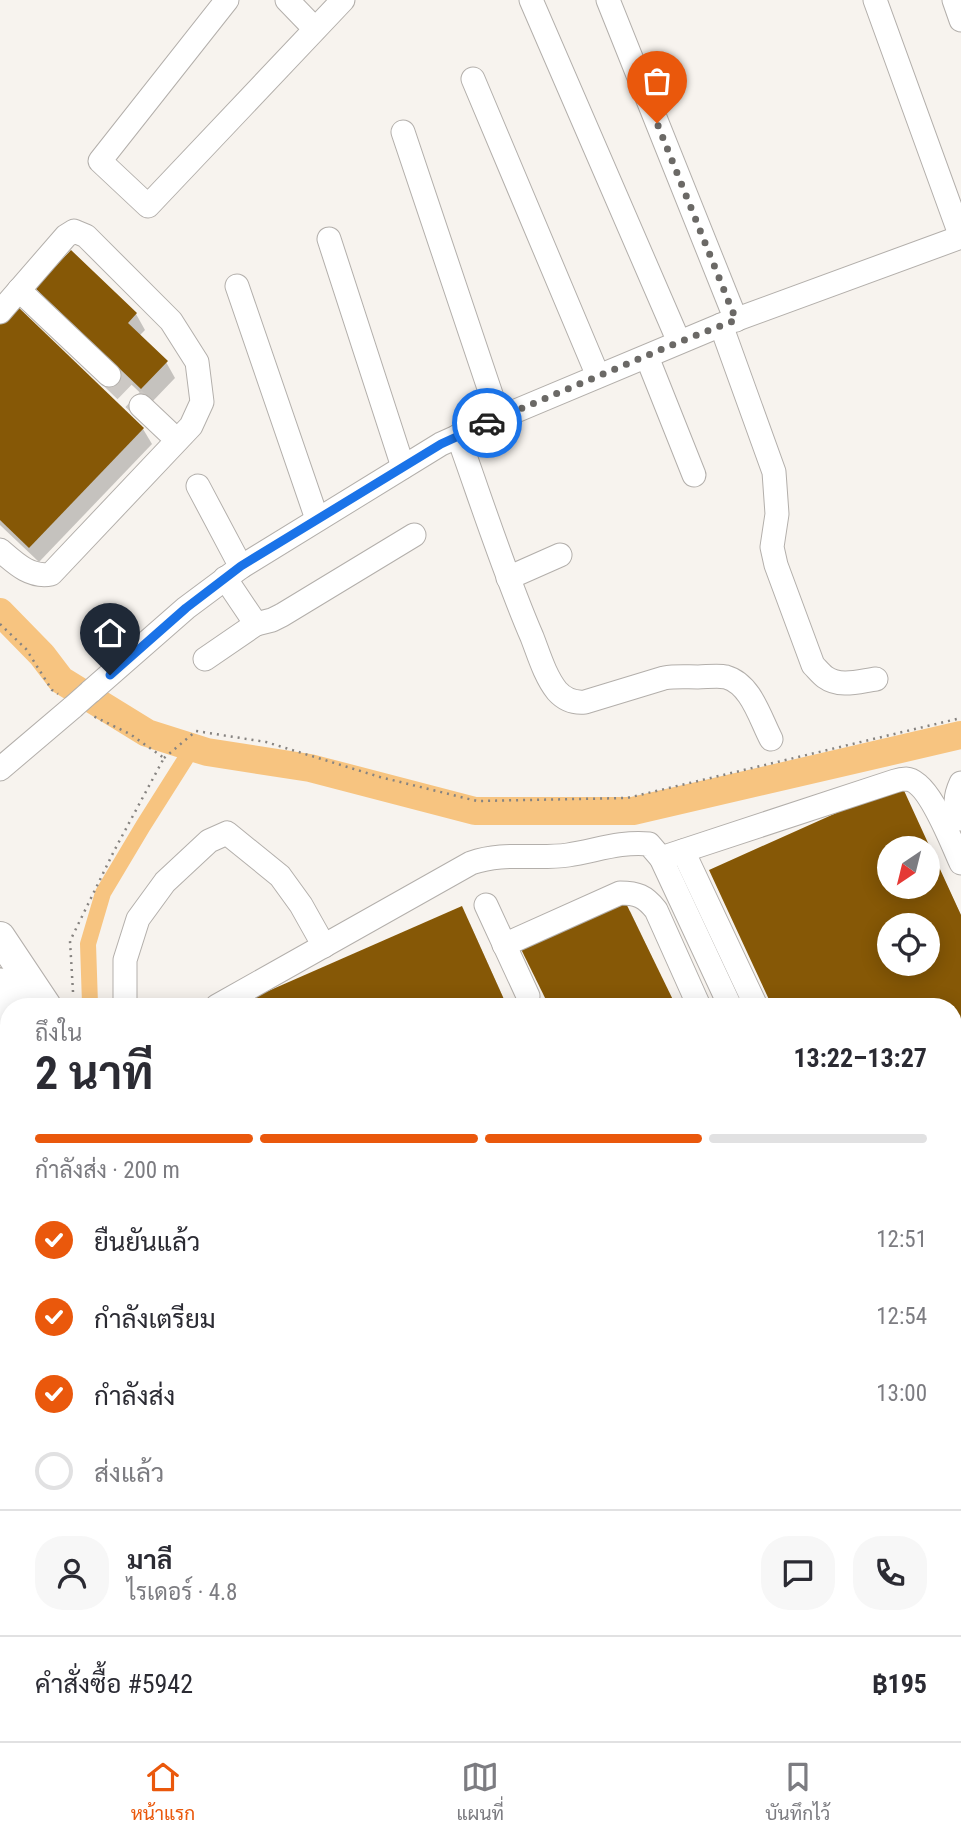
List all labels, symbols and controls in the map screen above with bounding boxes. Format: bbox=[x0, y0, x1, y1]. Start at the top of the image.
pin bbox=[627, 51, 687, 123]
icon: bag bbox=[638, 62, 676, 100]
courier bbox=[452, 388, 522, 458]
icon: car bbox=[468, 404, 506, 442]
pin bbox=[80, 603, 140, 675]
icon: home bbox=[91, 614, 129, 652]
north arrow bbox=[877, 836, 940, 900]
map controls bbox=[877, 836, 940, 976]
button: locate bbox=[877, 913, 940, 976]
text: ถึงใน bbox=[35, 1020, 82, 1047]
text: 13:22–13:27 bbox=[793, 1043, 927, 1073]
text: 2 นาที bbox=[35, 1046, 153, 1100]
text: กำลังส่ง · 200 m bbox=[35, 1157, 180, 1184]
icon: check bbox=[35, 1221, 73, 1259]
text: 12:51 bbox=[876, 1226, 927, 1253]
text: ยืนยันแล้ว bbox=[94, 1227, 200, 1257]
icon: check bbox=[35, 1298, 73, 1336]
text: 12:54 bbox=[876, 1303, 927, 1330]
text: กำลังเตรียม bbox=[94, 1304, 216, 1334]
icon: check bbox=[35, 1375, 73, 1413]
text: 13:00 bbox=[876, 1380, 927, 1407]
text: กำลังส่ง bbox=[94, 1381, 175, 1411]
text: ส่งแล้ว bbox=[94, 1458, 164, 1488]
button: person bbox=[35, 1536, 109, 1610]
button: chat bbox=[761, 1536, 835, 1610]
button: phone bbox=[853, 1536, 927, 1610]
text: มาลี bbox=[127, 1545, 172, 1575]
text: ไรเดอร์ · 4.8 bbox=[127, 1579, 237, 1606]
text: คำสั่งซื้อ #5942 bbox=[35, 1669, 193, 1699]
text: ฿195 bbox=[872, 1669, 927, 1699]
tab: หน้าแรก bbox=[131, 1758, 195, 1825]
tab: แผนที่ bbox=[457, 1758, 504, 1825]
tab: บันทึกไว้ bbox=[765, 1758, 830, 1825]

